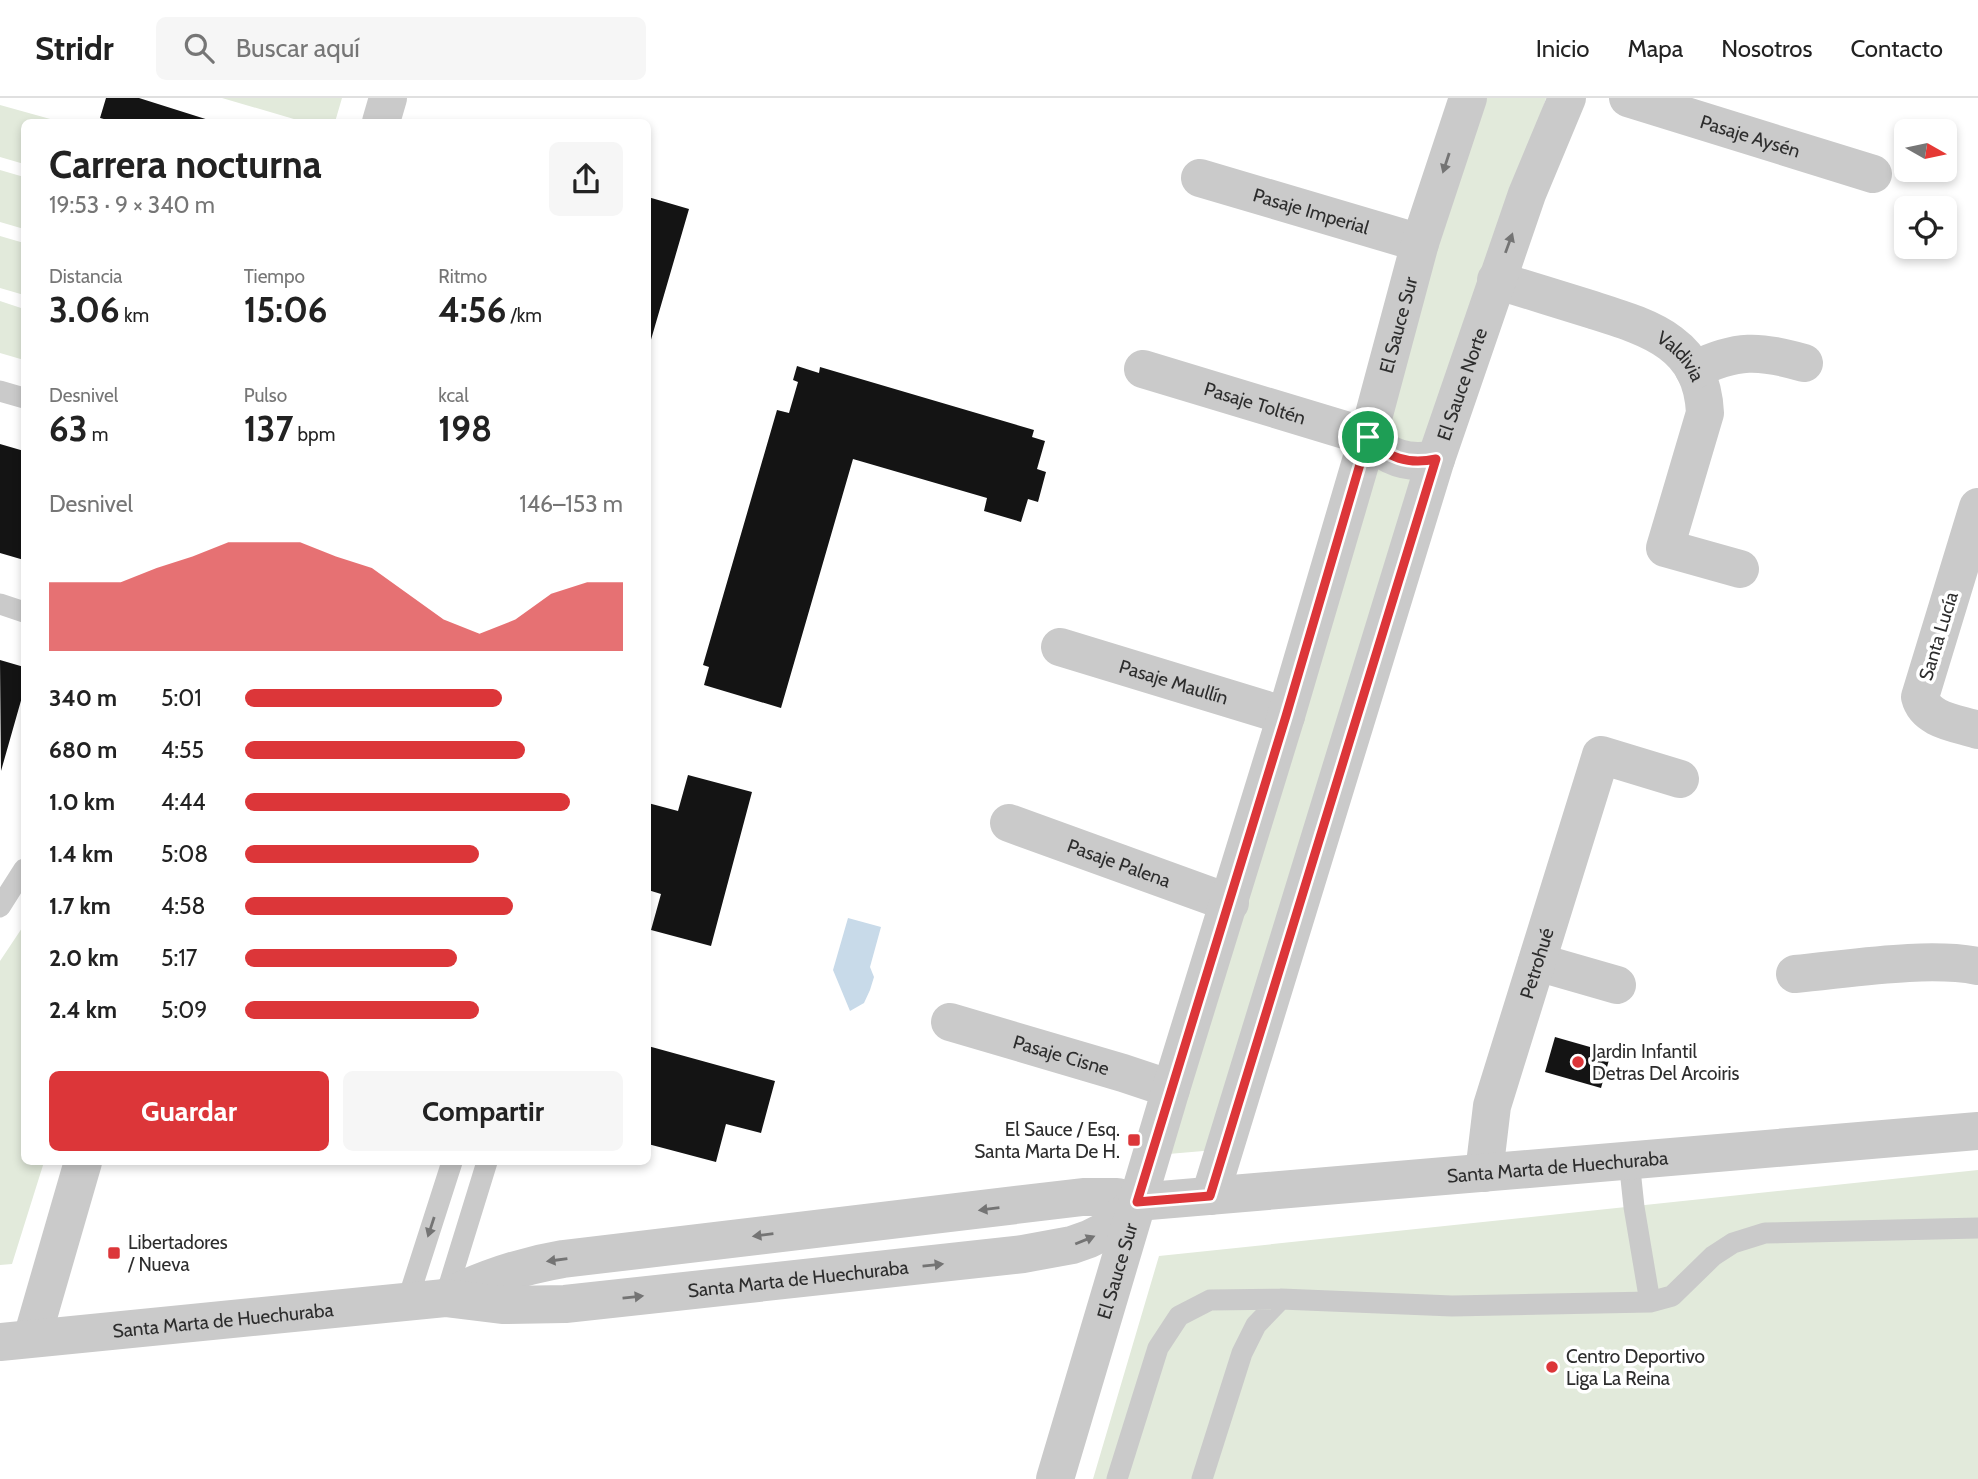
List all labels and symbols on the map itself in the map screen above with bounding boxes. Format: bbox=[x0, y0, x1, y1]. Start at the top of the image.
street label: Pasaje Aysén bbox=[1697, 110, 1803, 163]
north arrow bbox=[1894, 119, 1956, 182]
one-way arrow bbox=[1440, 152, 1451, 173]
street label: Pasaje Imperial bbox=[1250, 183, 1372, 240]
one-way arrow bbox=[1504, 232, 1515, 253]
street label: El Sauce Sur bbox=[1375, 274, 1422, 376]
street label: El Sauce Norte bbox=[1432, 325, 1492, 444]
street label: Valdivia bbox=[1653, 326, 1709, 385]
street label: Pasaje Toltén bbox=[1201, 377, 1308, 430]
pin bbox=[1338, 407, 1398, 467]
street label: Santa Lucía bbox=[1914, 589, 1963, 683]
street label: Pasaje Maullín bbox=[1116, 655, 1231, 710]
street label: Pasaje Palena bbox=[1064, 834, 1174, 893]
street label: Petrohué bbox=[1515, 925, 1559, 1002]
street label: Pasaje Cisne bbox=[1010, 1030, 1112, 1080]
place label: Jardin Infantil Detras Del Arcoiris bbox=[1591, 1040, 1740, 1085]
marker: Jardin Infantil Detras Del Arcoiris bbox=[1570, 1054, 1586, 1070]
place label: El Sauce / Esq. Santa Marta De H. bbox=[974, 1118, 1120, 1163]
marker: El Sauce / Esq. Santa Marta De H. bbox=[1126, 1132, 1142, 1148]
street label: Santa Marta de Huechuraba bbox=[1446, 1146, 1669, 1188]
one-way arrow bbox=[978, 1203, 1000, 1214]
one-way arrow bbox=[425, 1217, 436, 1238]
street label: El Sauce Sur bbox=[1092, 1220, 1142, 1322]
one-way arrow bbox=[752, 1230, 774, 1241]
place label: Libertadores / Nueva bbox=[127, 1231, 228, 1276]
one-way arrow bbox=[1075, 1234, 1096, 1245]
marker: Libertadores / Nueva bbox=[106, 1245, 122, 1261]
one-way arrow bbox=[546, 1255, 568, 1266]
street label: Santa Marta de Huechuraba bbox=[687, 1256, 910, 1303]
one-way arrow bbox=[922, 1259, 944, 1270]
one-way arrow bbox=[622, 1291, 644, 1302]
street label: Santa Marta de Huechuraba bbox=[111, 1298, 335, 1343]
place label: Centro Deportivo Liga La Reina bbox=[1566, 1345, 1705, 1390]
marker: Centro Deportivo Liga La Reina bbox=[1544, 1359, 1560, 1375]

